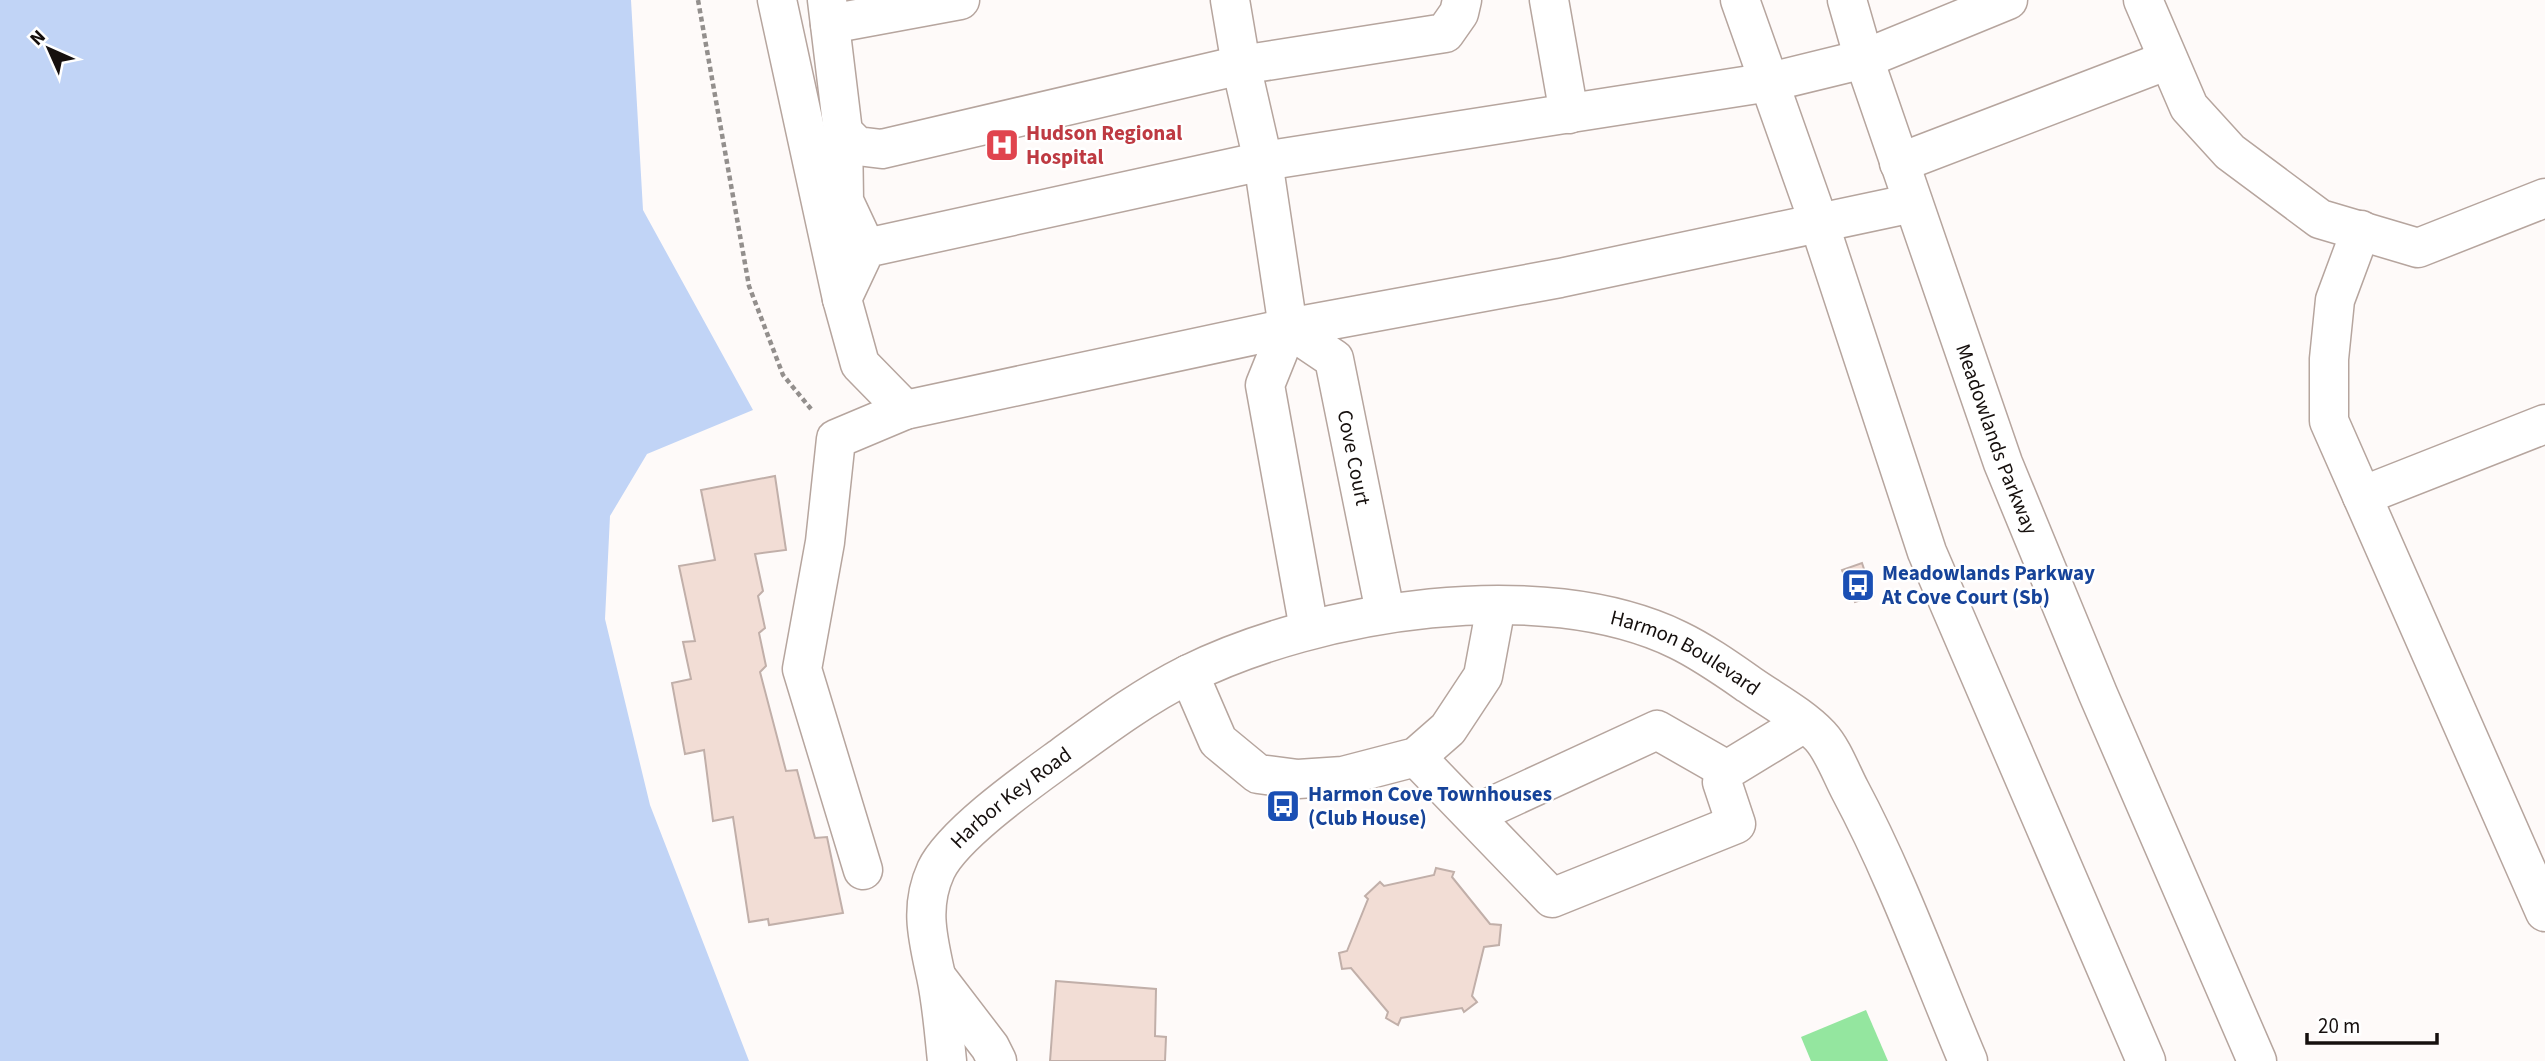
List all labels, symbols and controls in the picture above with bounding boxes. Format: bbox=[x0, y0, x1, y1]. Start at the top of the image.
north arrow bbox=[14, 14, 84, 84]
text: N bbox=[24, 24, 52, 52]
place label: Hudson Regional Hospital bbox=[1026, 118, 1182, 172]
hospital icon: Hudson Regional Hospital bbox=[983, 126, 1021, 164]
street label: Meadowlands Parkway bbox=[1948, 340, 2046, 539]
street label: Cove Court bbox=[1330, 407, 1378, 508]
place label: Meadowlands Parkway At Cove Court (Sb) bbox=[1881, 558, 2095, 612]
bus stop icon: Meadowlands Parkway At Cove Court (Sb) bbox=[1839, 566, 1877, 604]
street label: Harmon Boulevard bbox=[1607, 602, 1766, 703]
street label: Harbor Key Road bbox=[943, 740, 1078, 855]
place label: Harmon Cove Townhouses (Club House) bbox=[1308, 779, 1552, 833]
bus stop icon: Harmon Cove Townhouses (Club House) bbox=[1264, 787, 1302, 825]
scale bar bbox=[2307, 1002, 2436, 1046]
text: 20 m bbox=[2318, 1011, 2360, 1041]

